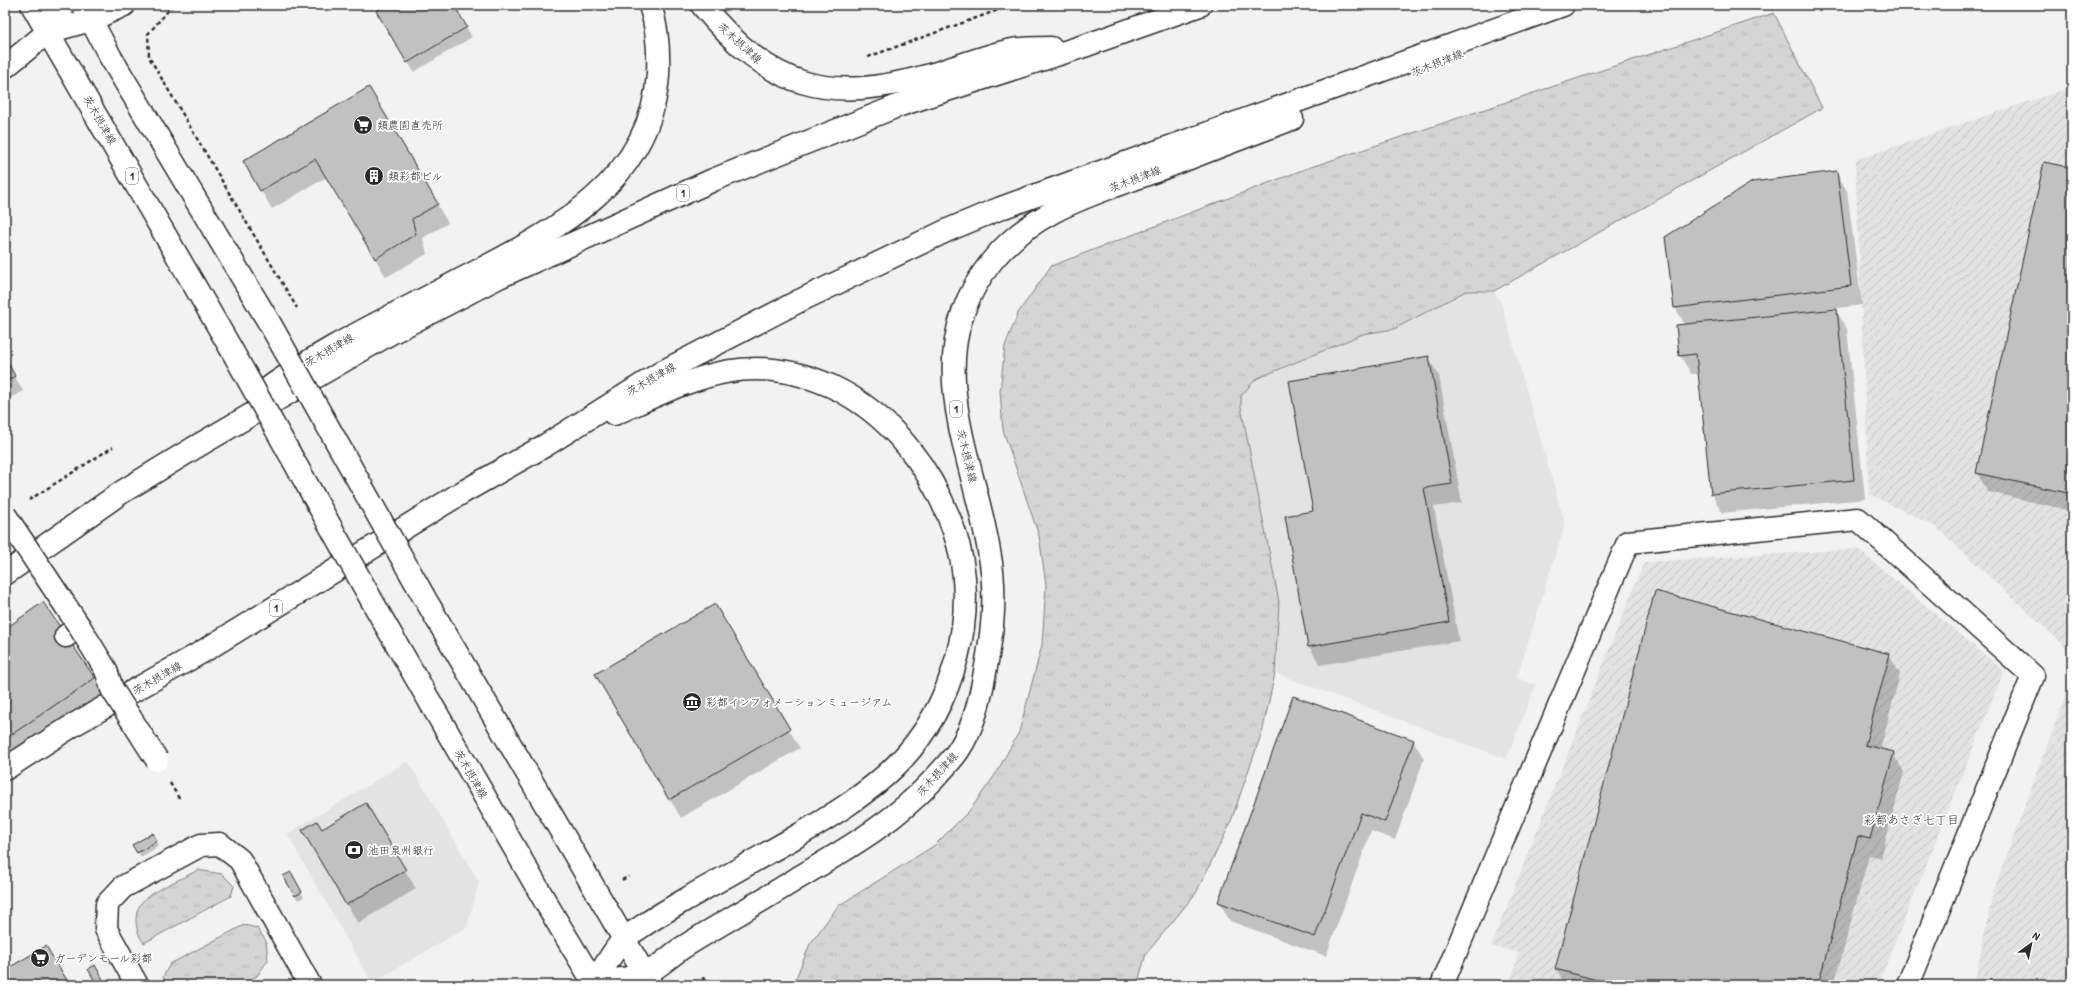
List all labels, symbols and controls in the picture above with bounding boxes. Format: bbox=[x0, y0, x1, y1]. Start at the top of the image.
street label: 茨木摂津線 bbox=[715, 19, 765, 67]
street label: 茨木摂津線 bbox=[1409, 46, 1465, 80]
street label: 茨木摂津線 bbox=[80, 93, 120, 147]
supermarket icon: 類農園直売所 bbox=[352, 114, 374, 136]
place label: 類農園直売所 bbox=[377, 118, 443, 132]
street label: 茨木摂津線 bbox=[1107, 163, 1163, 195]
building icon: 類彩都ビル bbox=[363, 165, 385, 187]
road number: 1 bbox=[126, 168, 138, 184]
place label: 類彩都ビル bbox=[388, 169, 443, 183]
road number: 1 bbox=[677, 185, 689, 201]
street label: 茨木摂津線 bbox=[302, 330, 356, 370]
street label: 茨木摂津線 bbox=[624, 359, 678, 399]
road number: 1 bbox=[950, 401, 962, 417]
street label: 茨木摂津線 bbox=[954, 428, 980, 484]
road number: 1 bbox=[270, 600, 282, 616]
street label: 茨木摂津線 bbox=[130, 658, 184, 698]
museum icon: 彩都インフォメーションミュージアム bbox=[681, 691, 703, 713]
place label: 彩都インフォメーションミュージアム bbox=[706, 695, 893, 709]
street label: 茨木摂津線 bbox=[451, 747, 491, 801]
street label: 茨木摂津線 bbox=[913, 749, 961, 799]
district label: 彩都あさぎ七丁目 bbox=[1863, 811, 1959, 828]
bank icon: 池田泉州銀行 bbox=[343, 839, 365, 861]
place label: 池田泉州銀行 bbox=[368, 843, 434, 857]
north arrow bbox=[2011, 924, 2051, 964]
text: N bbox=[2030, 928, 2043, 943]
supermarket icon: ガーデンモール彩都 bbox=[29, 947, 51, 969]
place label: ガーデンモール彩都 bbox=[54, 951, 152, 965]

